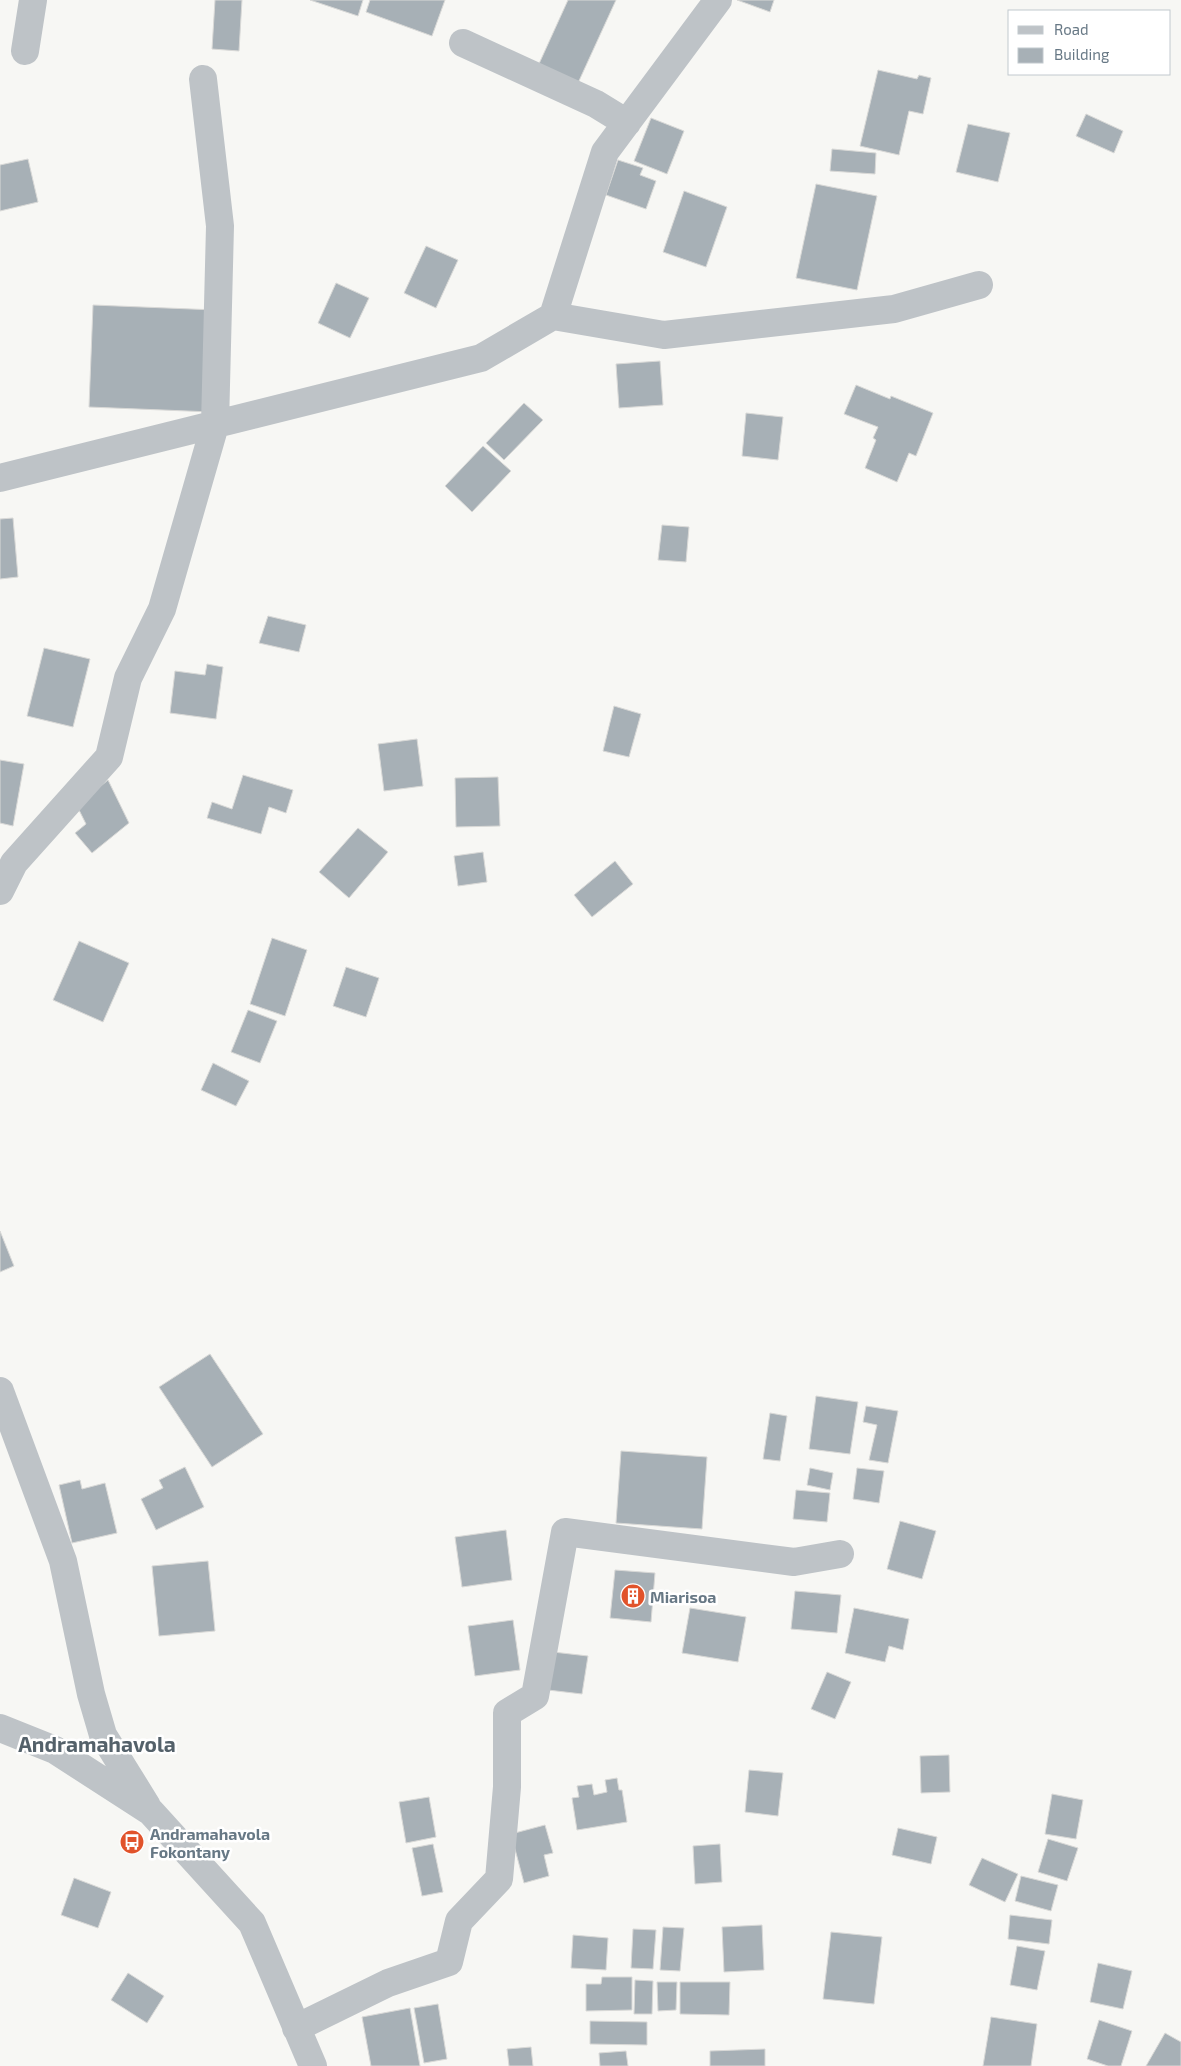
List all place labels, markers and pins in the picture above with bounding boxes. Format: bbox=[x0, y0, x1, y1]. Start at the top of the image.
building icon: Miarisoa bbox=[620, 1583, 646, 1609]
place label: Miarisoa bbox=[650, 1587, 716, 1606]
place label: Andramahavola Fokontany bbox=[150, 1824, 270, 1862]
bus stop icon: Andramahavola Fokontany bbox=[119, 1829, 145, 1855]

